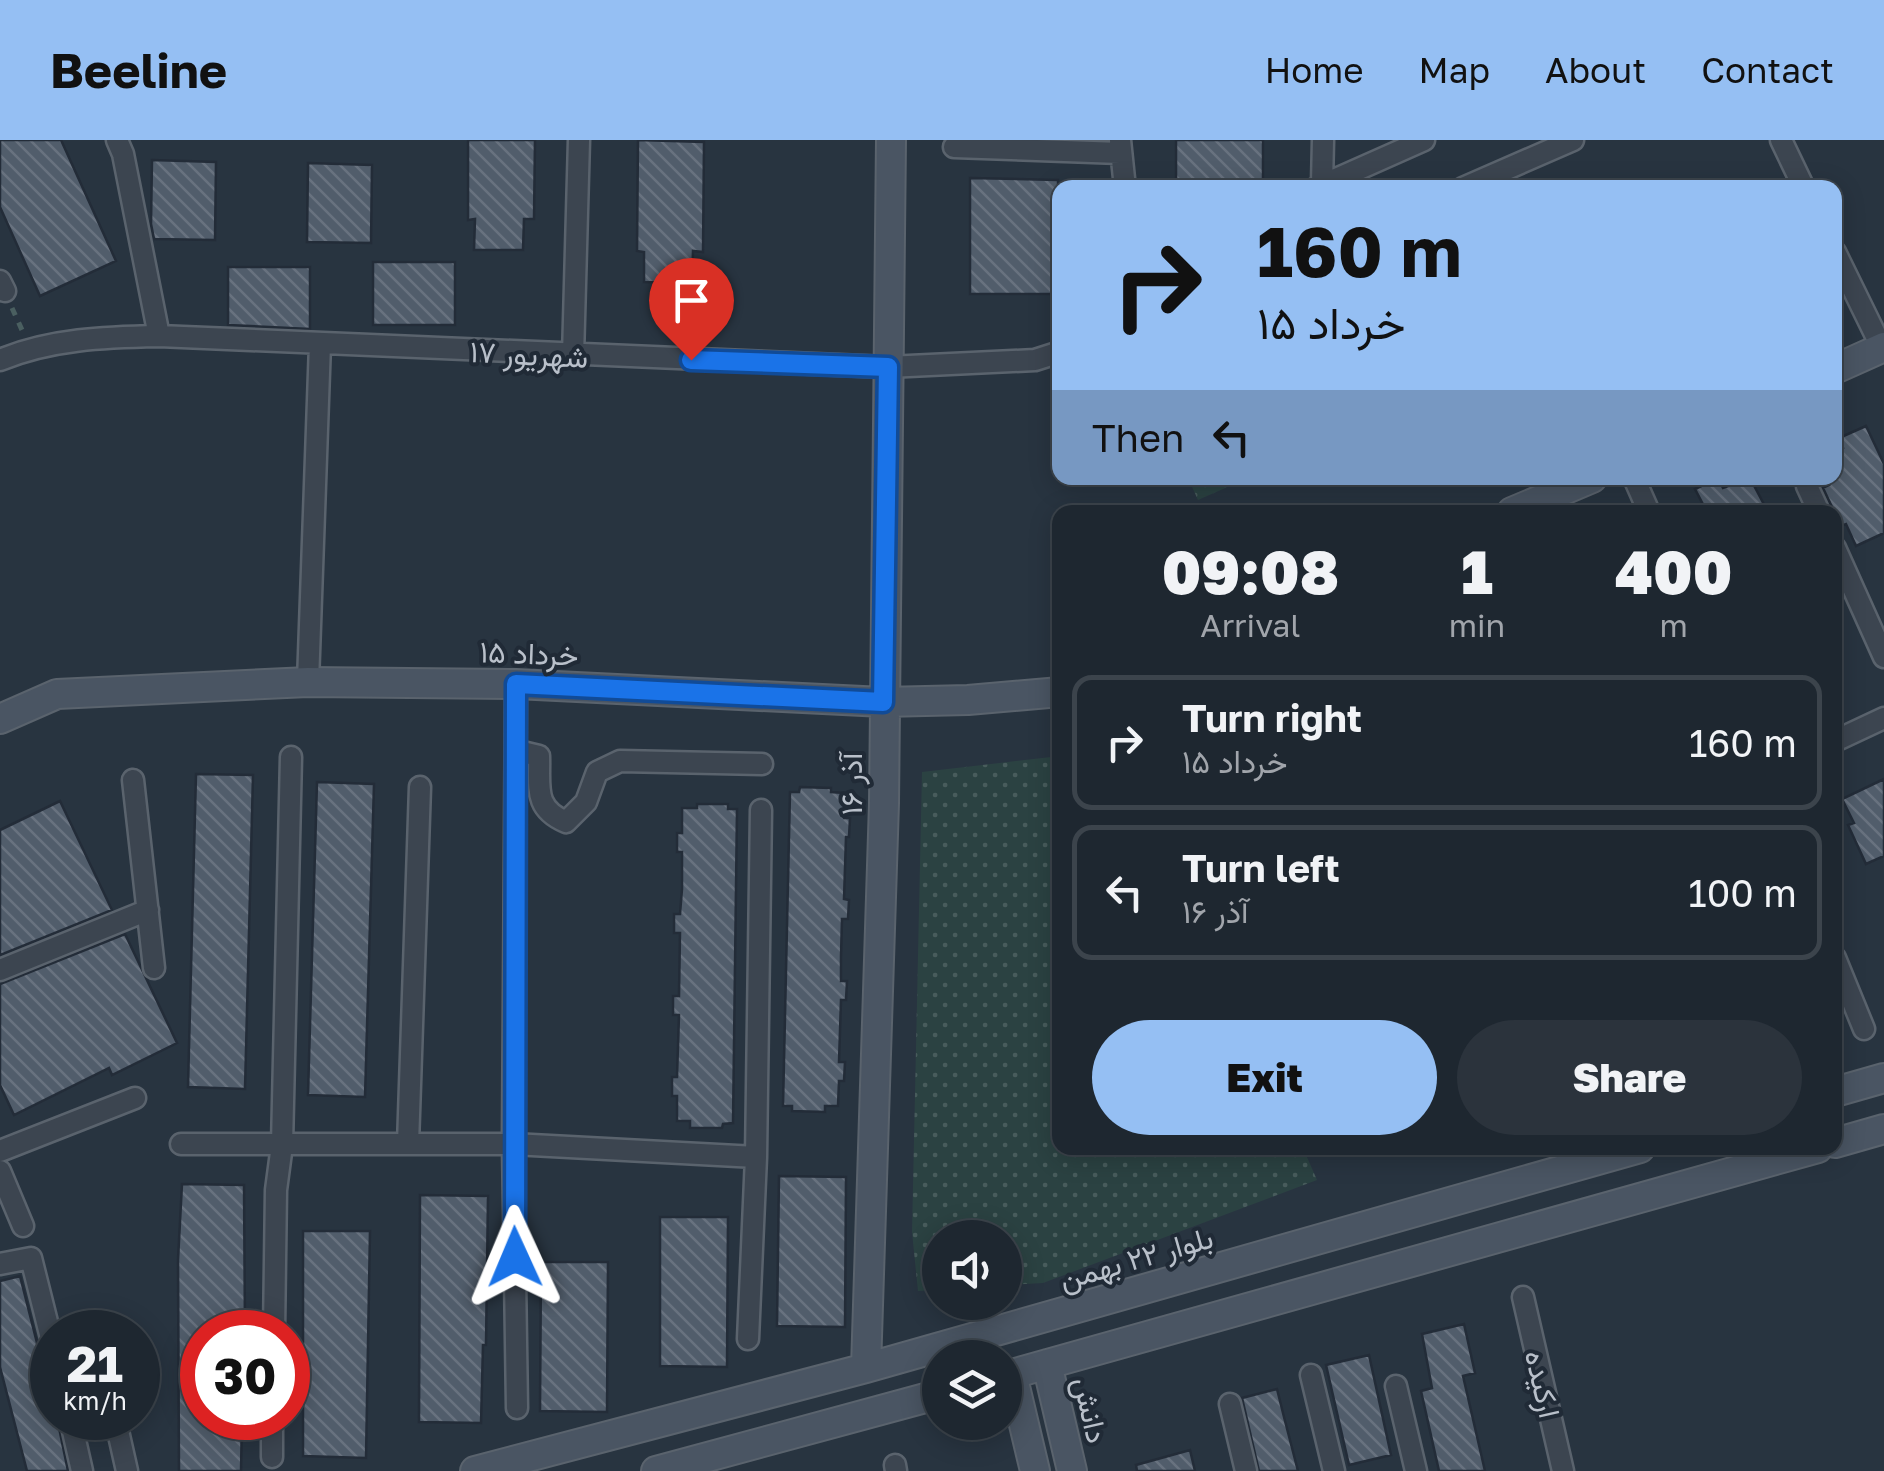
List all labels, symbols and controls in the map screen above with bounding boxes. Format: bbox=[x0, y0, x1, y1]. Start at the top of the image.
text: Beeline bbox=[50, 41, 227, 99]
text: Home bbox=[1265, 49, 1364, 91]
text: Map bbox=[1419, 49, 1490, 91]
text: About bbox=[1545, 49, 1646, 91]
text: Contact bbox=[1701, 49, 1834, 91]
text: 160 m bbox=[1257, 208, 1462, 292]
icon: right bbox=[1092, 220, 1222, 350]
pin bbox=[649, 258, 734, 361]
icon: arrive bbox=[664, 273, 719, 328]
text: ۱۵ خرداد bbox=[1257, 295, 1405, 349]
street label: ۱۷ شهریور bbox=[469, 333, 589, 376]
icon: left bbox=[1204, 410, 1259, 465]
text: Then bbox=[1092, 415, 1184, 460]
text: 09:08 bbox=[1162, 535, 1339, 607]
text: 1 bbox=[1461, 535, 1493, 607]
text: 400 bbox=[1615, 535, 1732, 607]
text: Arrival bbox=[1200, 606, 1300, 644]
text: min bbox=[1449, 606, 1505, 644]
text: m bbox=[1659, 606, 1688, 644]
street label: ۱۵ خرداد bbox=[479, 633, 579, 674]
text: Turn right bbox=[1182, 695, 1362, 740]
icon: right bbox=[1097, 715, 1152, 770]
text: 160 m bbox=[1689, 720, 1797, 765]
text: ۱۵ خرداد bbox=[1182, 742, 1287, 780]
street label: ۱۶ آذر bbox=[833, 751, 870, 815]
text: Turn left bbox=[1182, 845, 1340, 890]
icon: left bbox=[1097, 865, 1152, 920]
text: 100 m bbox=[1688, 870, 1797, 915]
text: ۱۶ آذر bbox=[1182, 892, 1249, 930]
button: Exit bbox=[1092, 1020, 1437, 1135]
button: Share bbox=[1457, 1020, 1802, 1135]
position arrow bbox=[463, 1205, 567, 1309]
street label: بلوار ۲۲ بهمن bbox=[1055, 1219, 1217, 1298]
map controls bbox=[922, 1220, 1022, 1440]
button: sound bbox=[922, 1220, 1022, 1320]
speed limit sign: 30 bbox=[180, 1310, 310, 1440]
text: 21 bbox=[67, 1333, 123, 1393]
button: layers bbox=[922, 1340, 1022, 1440]
street label: ارکیده bbox=[1517, 1347, 1568, 1422]
street label: دانش bbox=[1065, 1373, 1116, 1447]
text: km/h bbox=[63, 1385, 127, 1416]

